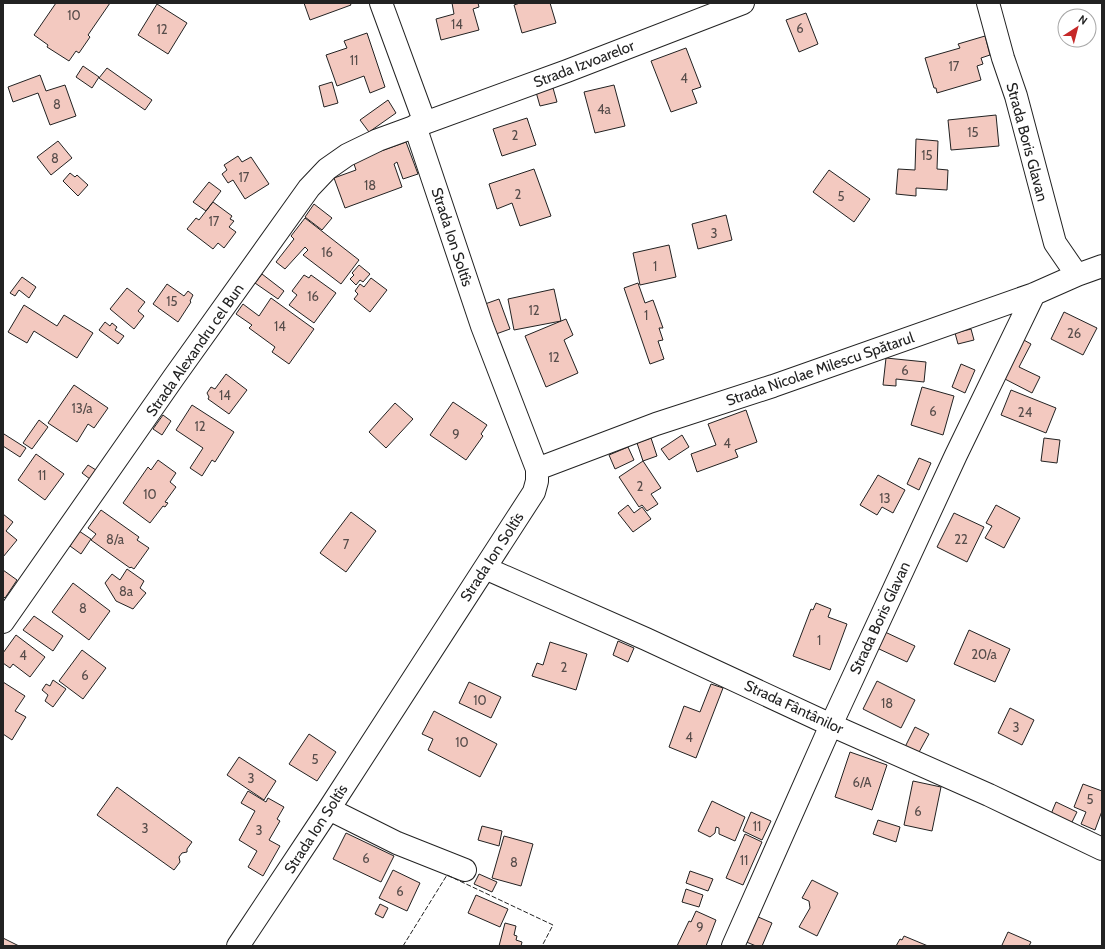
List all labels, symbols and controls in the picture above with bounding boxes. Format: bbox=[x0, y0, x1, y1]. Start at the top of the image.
house number: 10 bbox=[67, 7, 81, 23]
north arrow bbox=[1057, 8, 1097, 48]
text: N bbox=[1076, 12, 1090, 28]
house number: 14 bbox=[451, 16, 463, 32]
house number: 6 bbox=[796, 20, 804, 36]
house number: 12 bbox=[156, 21, 168, 37]
street label: Strada Izvoarelor bbox=[531, 36, 637, 91]
house number: 11 bbox=[350, 52, 358, 68]
house number: 17 bbox=[949, 58, 960, 74]
house number: 4 bbox=[680, 70, 688, 86]
street label: Strada Boris Glavan bbox=[1002, 81, 1052, 203]
house number: 8 bbox=[53, 96, 61, 112]
house number: 4a bbox=[597, 101, 612, 117]
house number: 15 bbox=[967, 124, 979, 140]
house number: 2 bbox=[512, 127, 519, 143]
house number: 15 bbox=[921, 147, 933, 163]
house number: 8 bbox=[51, 150, 59, 166]
house number: 17 bbox=[239, 169, 250, 185]
house number: 18 bbox=[364, 177, 376, 193]
street label: Strada Ion Soltîs bbox=[428, 185, 476, 289]
house number: 2 bbox=[515, 186, 522, 202]
house number: 5 bbox=[837, 188, 845, 204]
house number: 17 bbox=[209, 213, 220, 229]
house number: 3 bbox=[710, 225, 718, 241]
house number: 16 bbox=[321, 244, 333, 260]
house number: 1 bbox=[653, 258, 657, 274]
street label: Strada Alexandru cel Bun bbox=[142, 280, 248, 420]
house number: 16 bbox=[307, 288, 319, 304]
house number: 15 bbox=[166, 293, 178, 309]
house number: 12 bbox=[528, 302, 540, 318]
house number: 1 bbox=[644, 307, 648, 323]
house number: 14 bbox=[274, 318, 286, 334]
house number: 26 bbox=[1067, 325, 1081, 341]
street label: Strada Nicolae Milescu Spătarul bbox=[724, 328, 917, 410]
house number: 12 bbox=[548, 349, 560, 365]
house number: 6 bbox=[901, 362, 909, 378]
house number: 14 bbox=[219, 387, 231, 403]
house number: 13/a bbox=[71, 400, 93, 416]
house number: 6 bbox=[929, 403, 937, 419]
house number: 24 bbox=[1018, 404, 1033, 420]
house number: 12 bbox=[194, 418, 206, 434]
house number: 9 bbox=[452, 426, 460, 442]
house number: 4 bbox=[723, 435, 731, 451]
house number: 11 bbox=[38, 467, 46, 483]
house number: 2 bbox=[637, 478, 644, 494]
house number: 10 bbox=[143, 486, 157, 502]
house number: 13 bbox=[879, 490, 891, 506]
street label: Strada Ion Soltîs bbox=[456, 509, 528, 605]
house number: 8/a bbox=[106, 531, 125, 547]
house number: 22 bbox=[954, 531, 968, 547]
house number: 7 bbox=[343, 536, 350, 552]
street label: Strada Boris Glavan bbox=[846, 559, 914, 677]
house number: 8a bbox=[119, 583, 134, 599]
house number: 8 bbox=[79, 600, 87, 616]
house number: 1 bbox=[817, 632, 821, 648]
house number: 20/a bbox=[971, 646, 998, 662]
house number: 4 bbox=[19, 647, 27, 663]
house number: 2 bbox=[561, 659, 568, 675]
house number: 6 bbox=[81, 667, 89, 683]
street label: Strada Fântânilor bbox=[742, 676, 847, 738]
house number: 10 bbox=[473, 692, 487, 708]
house number: 18 bbox=[881, 695, 893, 711]
house number: 3 bbox=[1012, 719, 1020, 735]
house number: 4 bbox=[685, 729, 693, 745]
house number: 10 bbox=[455, 734, 469, 750]
house number: 5 bbox=[311, 751, 319, 767]
house number: 3 bbox=[247, 770, 255, 786]
house number: 6/A bbox=[853, 774, 871, 790]
street label: Strada Ion Soltîs bbox=[280, 781, 352, 877]
house number: 5 bbox=[1086, 791, 1094, 807]
house number: 6 bbox=[914, 803, 922, 819]
house number: 11 bbox=[753, 818, 761, 834]
house number: 3 bbox=[141, 820, 149, 836]
house number: 3 bbox=[255, 822, 263, 838]
house number: 6 bbox=[362, 850, 370, 866]
house number: 11 bbox=[740, 852, 748, 868]
house number: 8 bbox=[510, 854, 518, 870]
house number: 6 bbox=[396, 883, 404, 899]
house number: 9 bbox=[696, 919, 704, 935]

